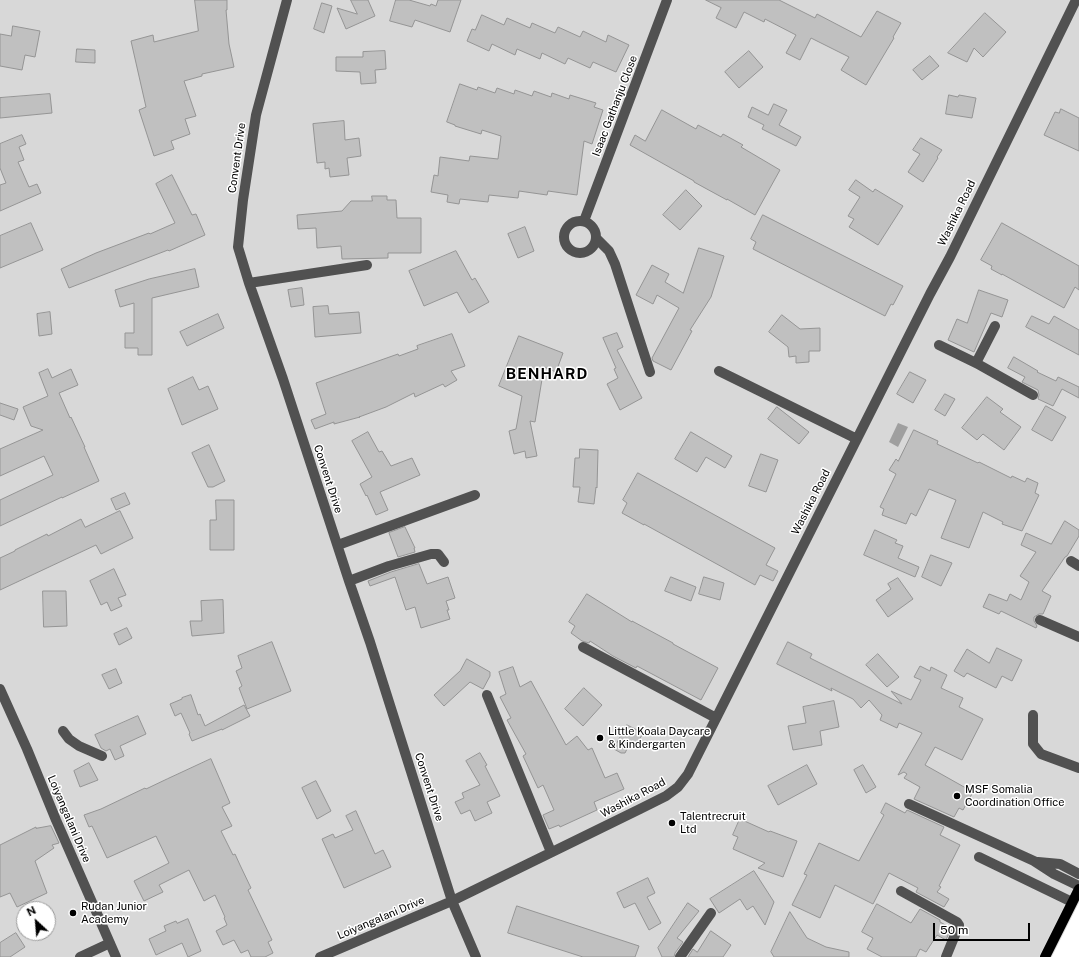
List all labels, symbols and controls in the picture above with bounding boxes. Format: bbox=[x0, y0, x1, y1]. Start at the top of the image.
street label: Isaac Gathanju Close bbox=[590, 54, 640, 158]
street label: Convent Drive bbox=[226, 122, 248, 194]
street label: Washika Road bbox=[935, 178, 979, 248]
district label: BENHARD bbox=[506, 365, 588, 383]
street label: Convent Drive bbox=[311, 443, 345, 515]
street label: Washika Road bbox=[789, 467, 833, 537]
place label: Little Koala Daycare & Kindergarten bbox=[608, 725, 710, 751]
marker: Little Koala Daycare & Kindergarten bbox=[595, 733, 605, 743]
street label: Convent Drive bbox=[412, 751, 446, 823]
street label: Loiyangalani Drive bbox=[45, 773, 93, 865]
street label: Washika Road bbox=[598, 775, 668, 821]
place label: MSF Somalia Coordination Office bbox=[965, 783, 1064, 809]
marker: MSF Somalia Coordination Office bbox=[952, 791, 962, 801]
place label: Talentrecruit Ltd bbox=[680, 810, 746, 836]
marker: Talentrecruit Ltd bbox=[667, 818, 677, 828]
street label: Loiyangalani Drive bbox=[335, 894, 427, 942]
place label: Rudan Junior Academy bbox=[81, 900, 147, 926]
north arrow bbox=[16, 901, 56, 941]
text: N bbox=[25, 904, 38, 918]
marker: Rudan Junior Academy bbox=[68, 908, 78, 918]
scale bar bbox=[935, 915, 1032, 941]
text: 50 m bbox=[940, 923, 968, 937]

